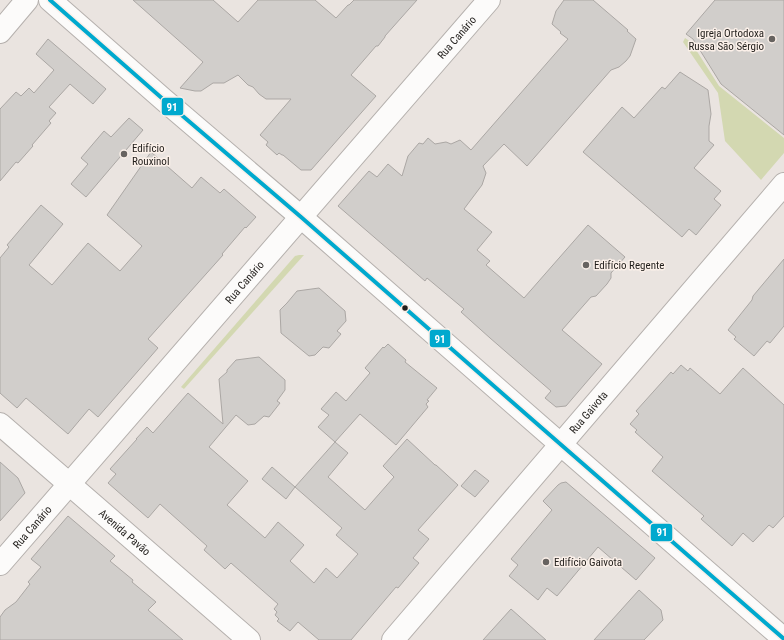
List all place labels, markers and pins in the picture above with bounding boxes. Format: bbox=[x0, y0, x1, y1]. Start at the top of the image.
place label: Igreja Ortodoxa Russa São Sérgio bbox=[688, 27, 764, 53]
marker: Igreja Ortodoxa Russa São Sérgio bbox=[767, 34, 777, 44]
place label: Edifício Rouxinol bbox=[132, 142, 169, 168]
marker: Edifício Rouxinol bbox=[119, 149, 129, 159]
place label: Edifício Regente bbox=[594, 259, 664, 272]
marker: Edifício Regente bbox=[581, 260, 591, 270]
unlabelled marker bbox=[400, 303, 410, 313]
place label: Edifício Gaivota bbox=[554, 556, 622, 569]
marker: Edifício Gaivota bbox=[541, 557, 551, 567]

